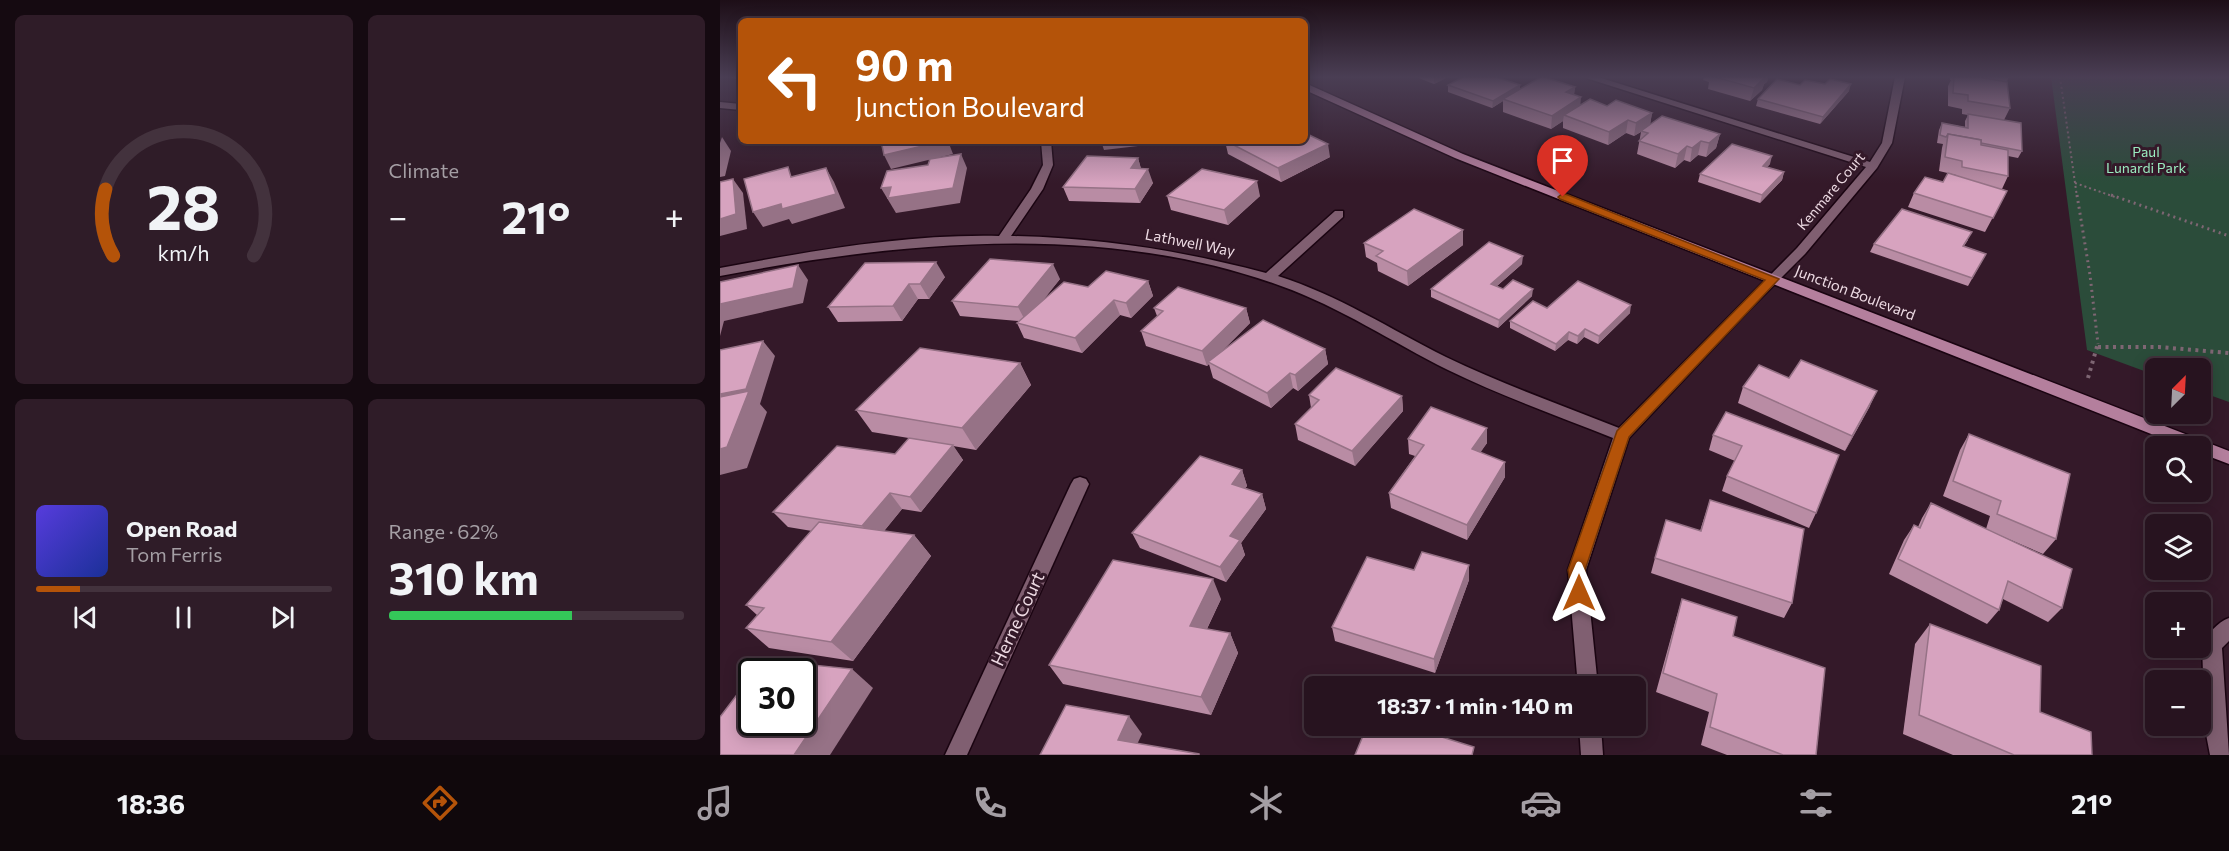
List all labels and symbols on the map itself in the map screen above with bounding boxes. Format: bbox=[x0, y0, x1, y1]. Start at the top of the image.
pin bbox=[1537, 135, 1588, 197]
park label: Paul Lunardi Park bbox=[2106, 143, 2186, 176]
street label: Kenmare Court bbox=[1793, 148, 1868, 233]
street label: Lathwell Way bbox=[1144, 224, 1237, 260]
street label: Junction Boulevard bbox=[1793, 261, 1918, 323]
north arrow bbox=[2145, 358, 2211, 424]
position arrow bbox=[1547, 561, 1611, 625]
street label: Herne Court bbox=[986, 568, 1048, 669]
speed limit sign: 30 bbox=[738, 658, 816, 736]

